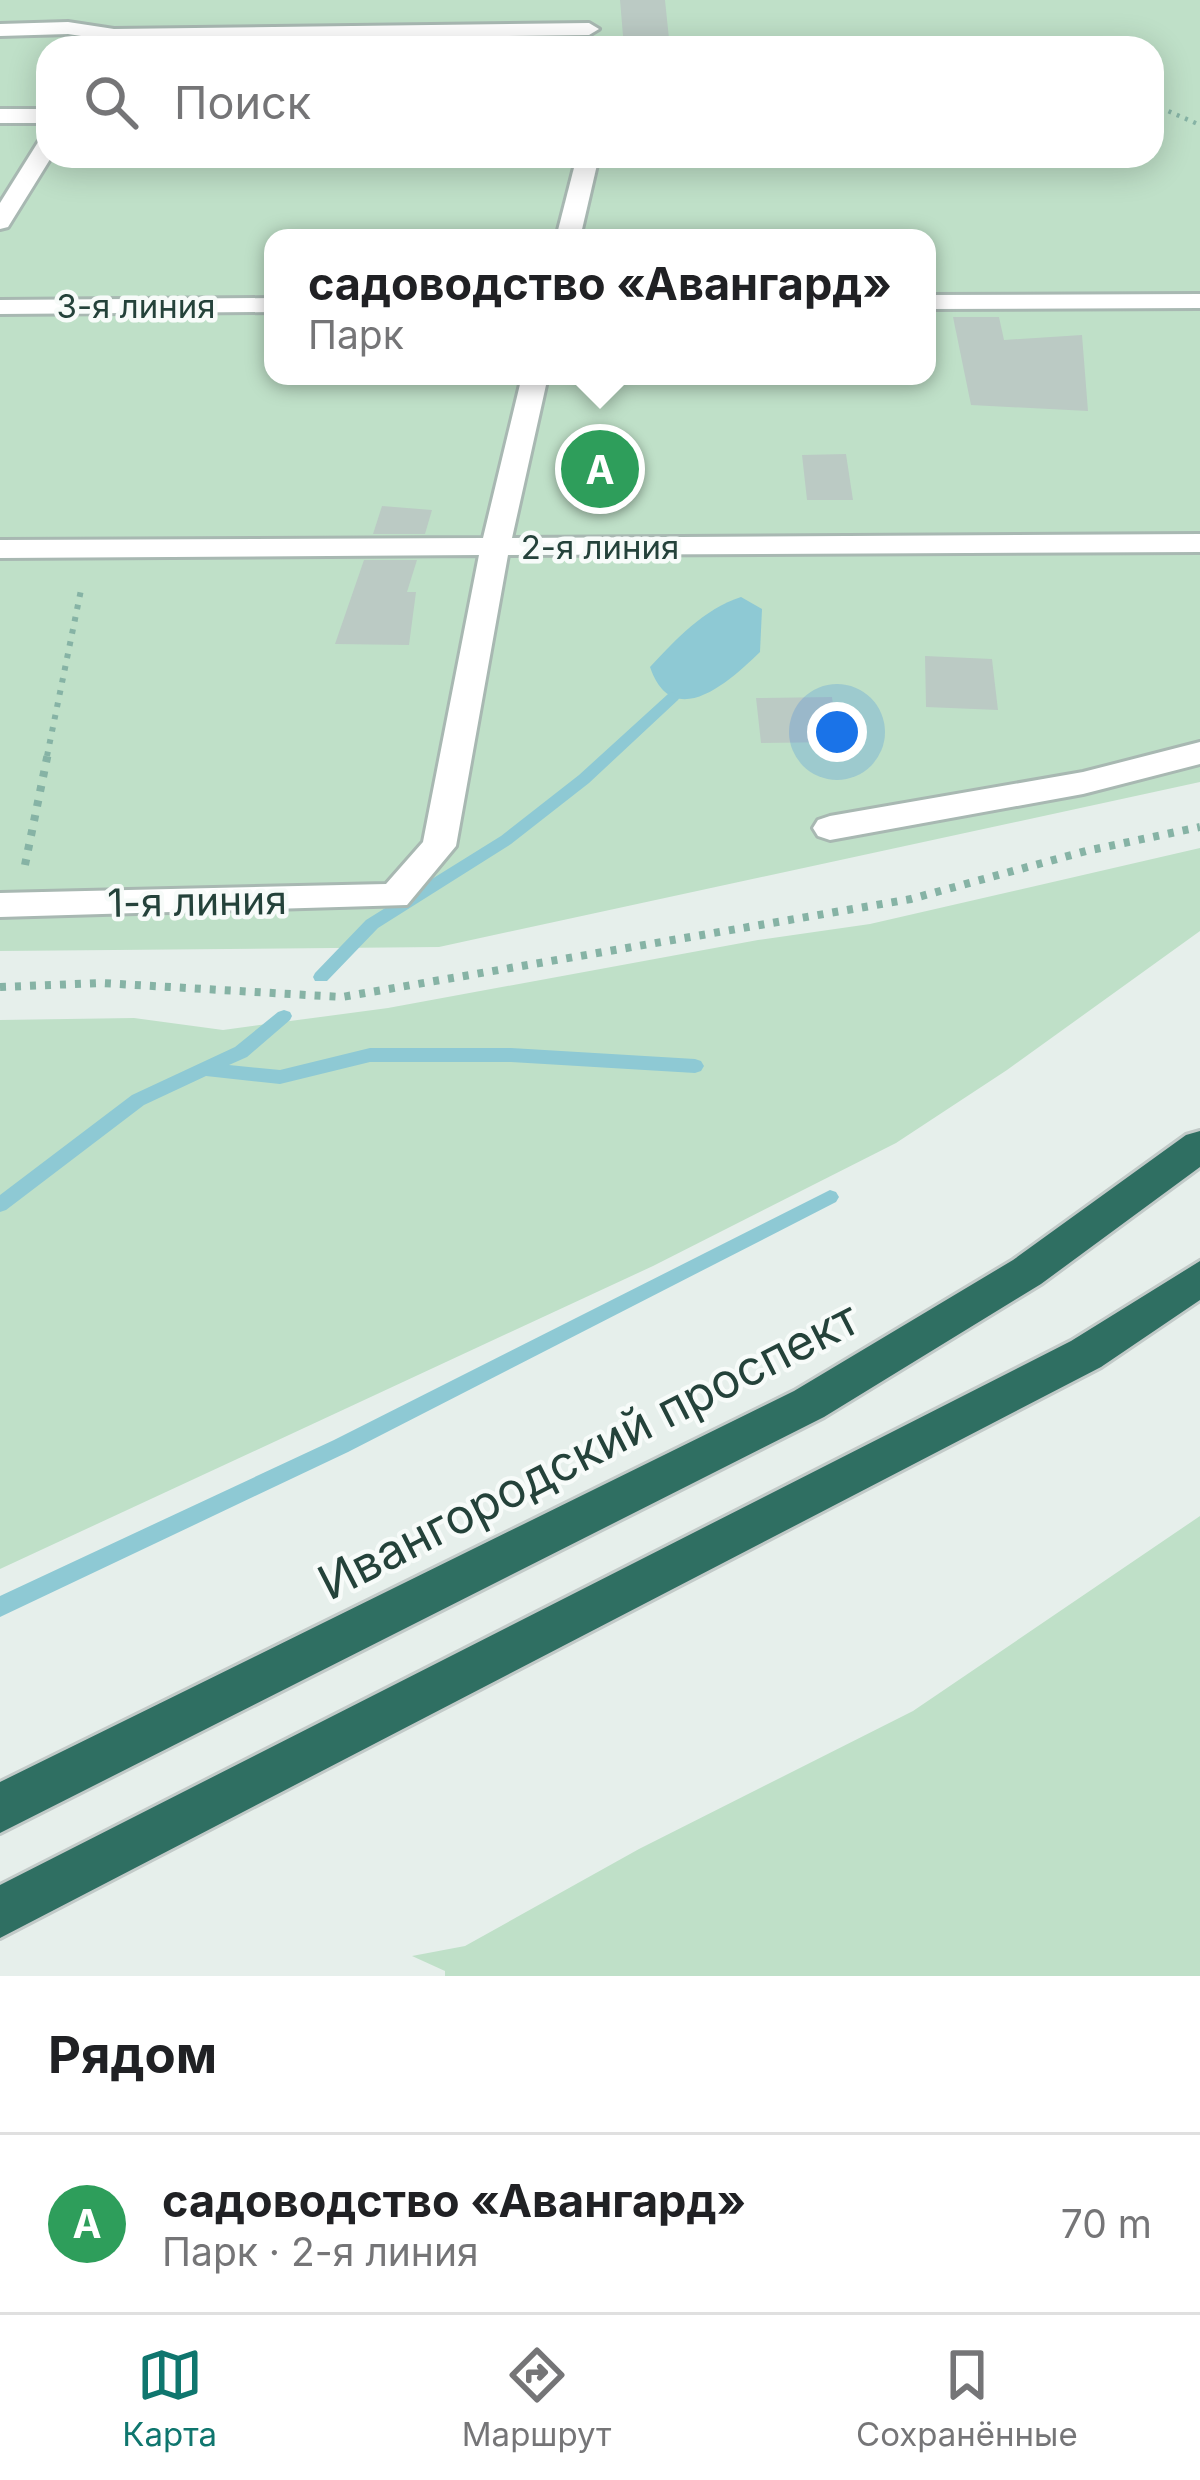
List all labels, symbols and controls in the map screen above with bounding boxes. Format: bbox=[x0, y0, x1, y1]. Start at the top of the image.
search box bbox=[36, 36, 1164, 168]
icon: search bbox=[78, 69, 144, 135]
text: Поиск bbox=[174, 75, 311, 130]
popup bbox=[264, 229, 936, 385]
text: садоводство «Авангард» bbox=[308, 256, 892, 311]
street label: 3-я линия bbox=[57, 286, 215, 326]
text: Парк bbox=[308, 311, 404, 358]
pin: A bbox=[561, 424, 639, 514]
street label: 2-я линия bbox=[521, 527, 679, 567]
your location bbox=[807, 702, 867, 762]
street label: 1-я линия bbox=[107, 876, 287, 926]
street label: Ивангородский проспект bbox=[308, 1288, 868, 1612]
text: Рядом bbox=[48, 2024, 217, 2085]
text: садоводство «Авангард» bbox=[162, 2173, 746, 2228]
text: A bbox=[72, 2200, 102, 2247]
text: 70 m bbox=[1061, 2200, 1152, 2247]
text: Парк · 2-я линия bbox=[162, 2228, 479, 2275]
tab: Карта bbox=[122, 2342, 217, 2454]
tab: Маршрут bbox=[462, 2342, 611, 2454]
tab: Сохранённые bbox=[856, 2342, 1078, 2454]

